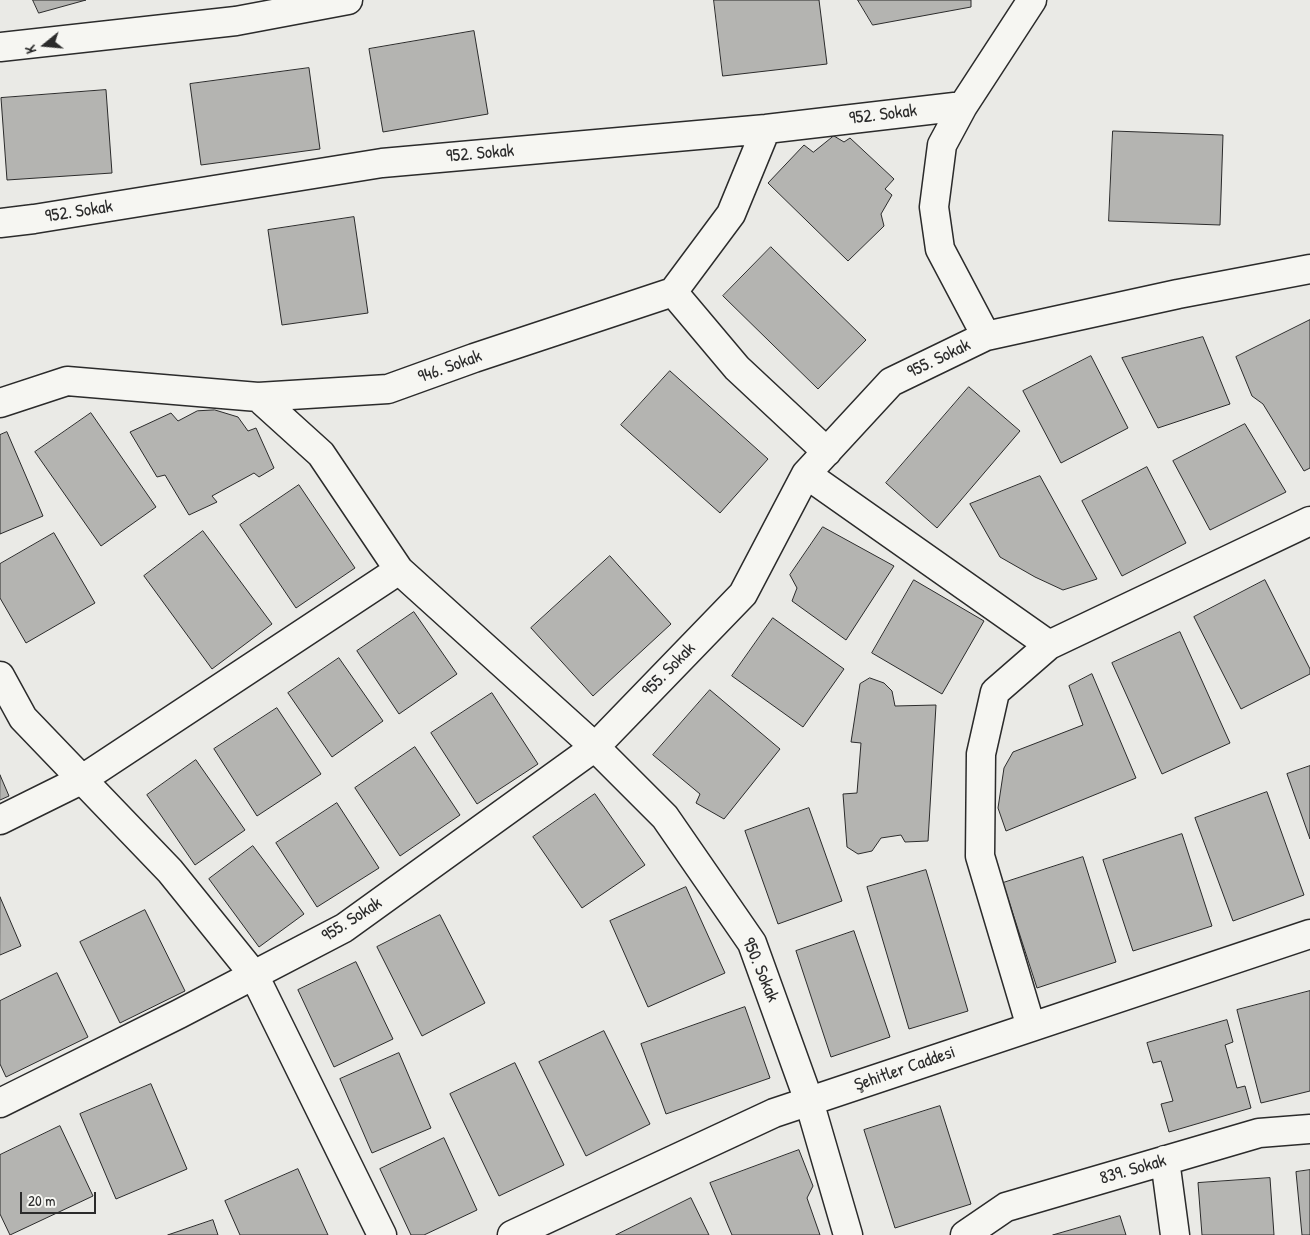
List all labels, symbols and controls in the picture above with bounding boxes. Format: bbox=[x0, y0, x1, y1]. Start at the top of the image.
north arrow bbox=[20, 20, 70, 70]
text: K bbox=[20, 43, 40, 56]
street label: 952. Sokak bbox=[848, 100, 918, 130]
street label: 952. Sokak bbox=[445, 140, 515, 168]
street label: 952. Sokak bbox=[44, 196, 114, 228]
street label: 955. Sokak bbox=[904, 335, 974, 383]
street label: 946. Sokak bbox=[415, 346, 485, 388]
street label: 955. Sokak bbox=[638, 638, 700, 702]
street label: 955. Sokak bbox=[318, 893, 386, 947]
street label: 950. Sokak bbox=[737, 935, 783, 1005]
street label: Şehitler Caddesi bbox=[852, 1042, 958, 1096]
street label: 839. Sokak bbox=[1097, 1150, 1169, 1190]
scale bar bbox=[22, 1182, 99, 1214]
text: 20 m bbox=[28, 1190, 55, 1211]

